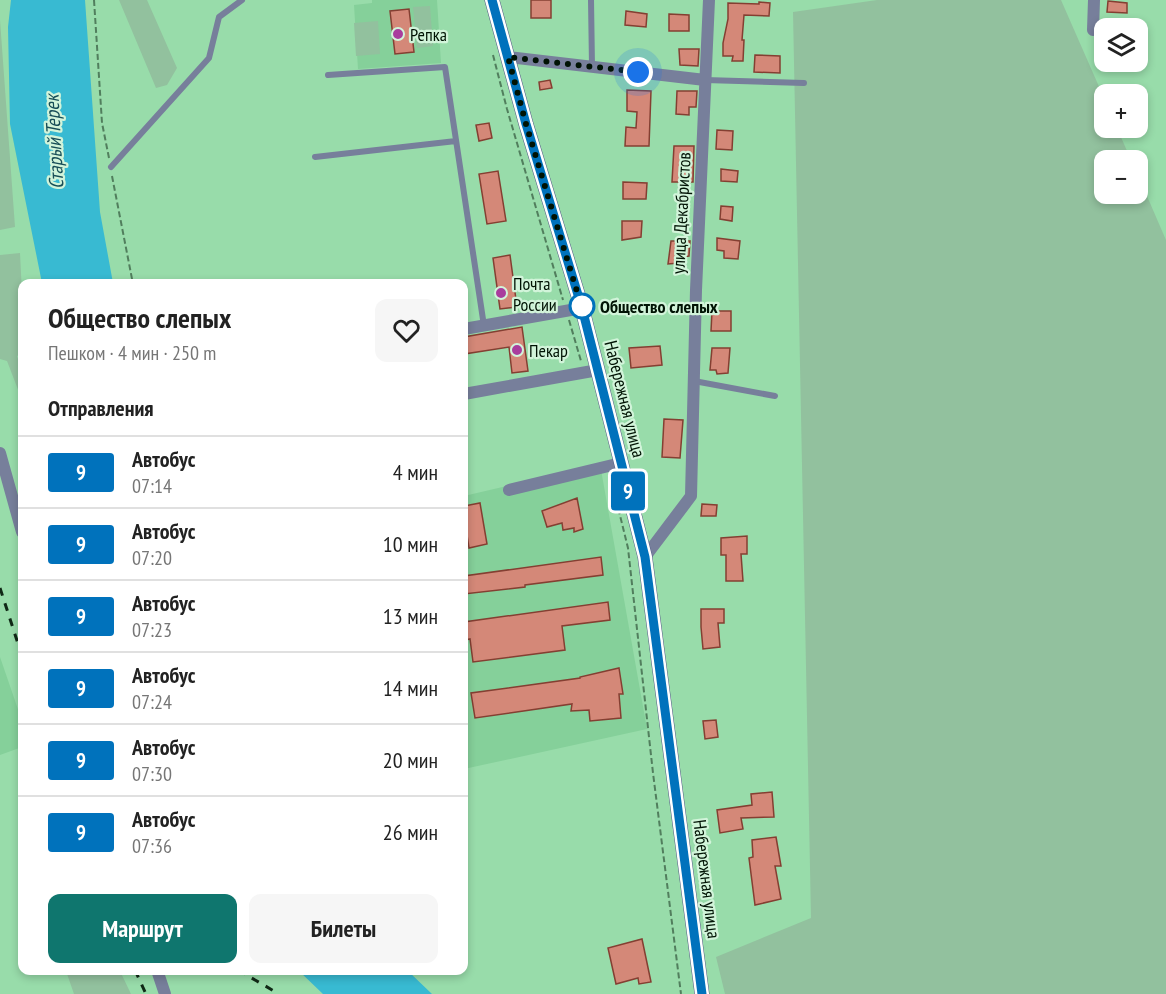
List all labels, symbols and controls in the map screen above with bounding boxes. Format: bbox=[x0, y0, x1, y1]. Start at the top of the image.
map controls bbox=[1094, 18, 1148, 204]
button: layers bbox=[1094, 18, 1148, 72]
place label: Репка bbox=[410, 23, 447, 46]
marker: Репка bbox=[391, 27, 405, 41]
your location bbox=[623, 57, 653, 87]
button: + bbox=[1094, 84, 1148, 138]
water label: Старый Терек bbox=[38, 92, 69, 190]
button: − bbox=[1094, 150, 1148, 204]
street label: улица Декабристов bbox=[666, 152, 696, 274]
place label: Почта России bbox=[513, 272, 557, 316]
marker: Почта России bbox=[494, 286, 508, 300]
marker: Общество слепых bbox=[569, 293, 595, 319]
place label: Общество слепых bbox=[600, 295, 718, 318]
text: Общество слепых bbox=[48, 299, 231, 336]
button: heart bbox=[375, 299, 438, 362]
street label: Набережная улица bbox=[599, 338, 651, 460]
place label: Пекар bbox=[529, 339, 568, 362]
text: Пешком · 4 мин · 250 m bbox=[48, 340, 216, 366]
marker: Пекар bbox=[510, 343, 524, 357]
text: Отправления bbox=[48, 394, 154, 422]
text: Автобус bbox=[132, 445, 195, 473]
text: 4 мин bbox=[393, 458, 438, 486]
text: 9 bbox=[76, 459, 86, 486]
line badge: 9 bbox=[608, 472, 648, 510]
text: 07:14 bbox=[132, 473, 172, 499]
text: 9 bbox=[623, 478, 633, 505]
text: Автобус bbox=[132, 517, 195, 545]
text: 10 мин bbox=[383, 530, 438, 558]
text: 9 bbox=[76, 531, 86, 558]
text: 07:20 bbox=[132, 545, 172, 571]
text: Автобус bbox=[132, 589, 195, 617]
text: 13 мин bbox=[383, 602, 438, 630]
text: 9 bbox=[76, 603, 86, 630]
text: 07:23 bbox=[132, 617, 172, 643]
text: Автобус bbox=[132, 661, 195, 689]
text: 14 мин bbox=[383, 674, 438, 702]
text: 9 bbox=[76, 675, 86, 702]
text: 07:24 bbox=[132, 689, 172, 715]
text: Автобус bbox=[132, 733, 195, 761]
text: 20 мин bbox=[383, 746, 438, 774]
text: 9 bbox=[76, 747, 86, 774]
text: 07:30 bbox=[132, 761, 172, 787]
text: Автобус bbox=[132, 805, 195, 833]
text: 26 мин bbox=[383, 818, 438, 846]
street label: Набережная улица bbox=[688, 818, 726, 940]
text: 9 bbox=[76, 819, 86, 846]
text: 07:36 bbox=[132, 833, 172, 859]
button: Маршрут bbox=[48, 894, 237, 963]
button: Билеты bbox=[249, 894, 438, 963]

